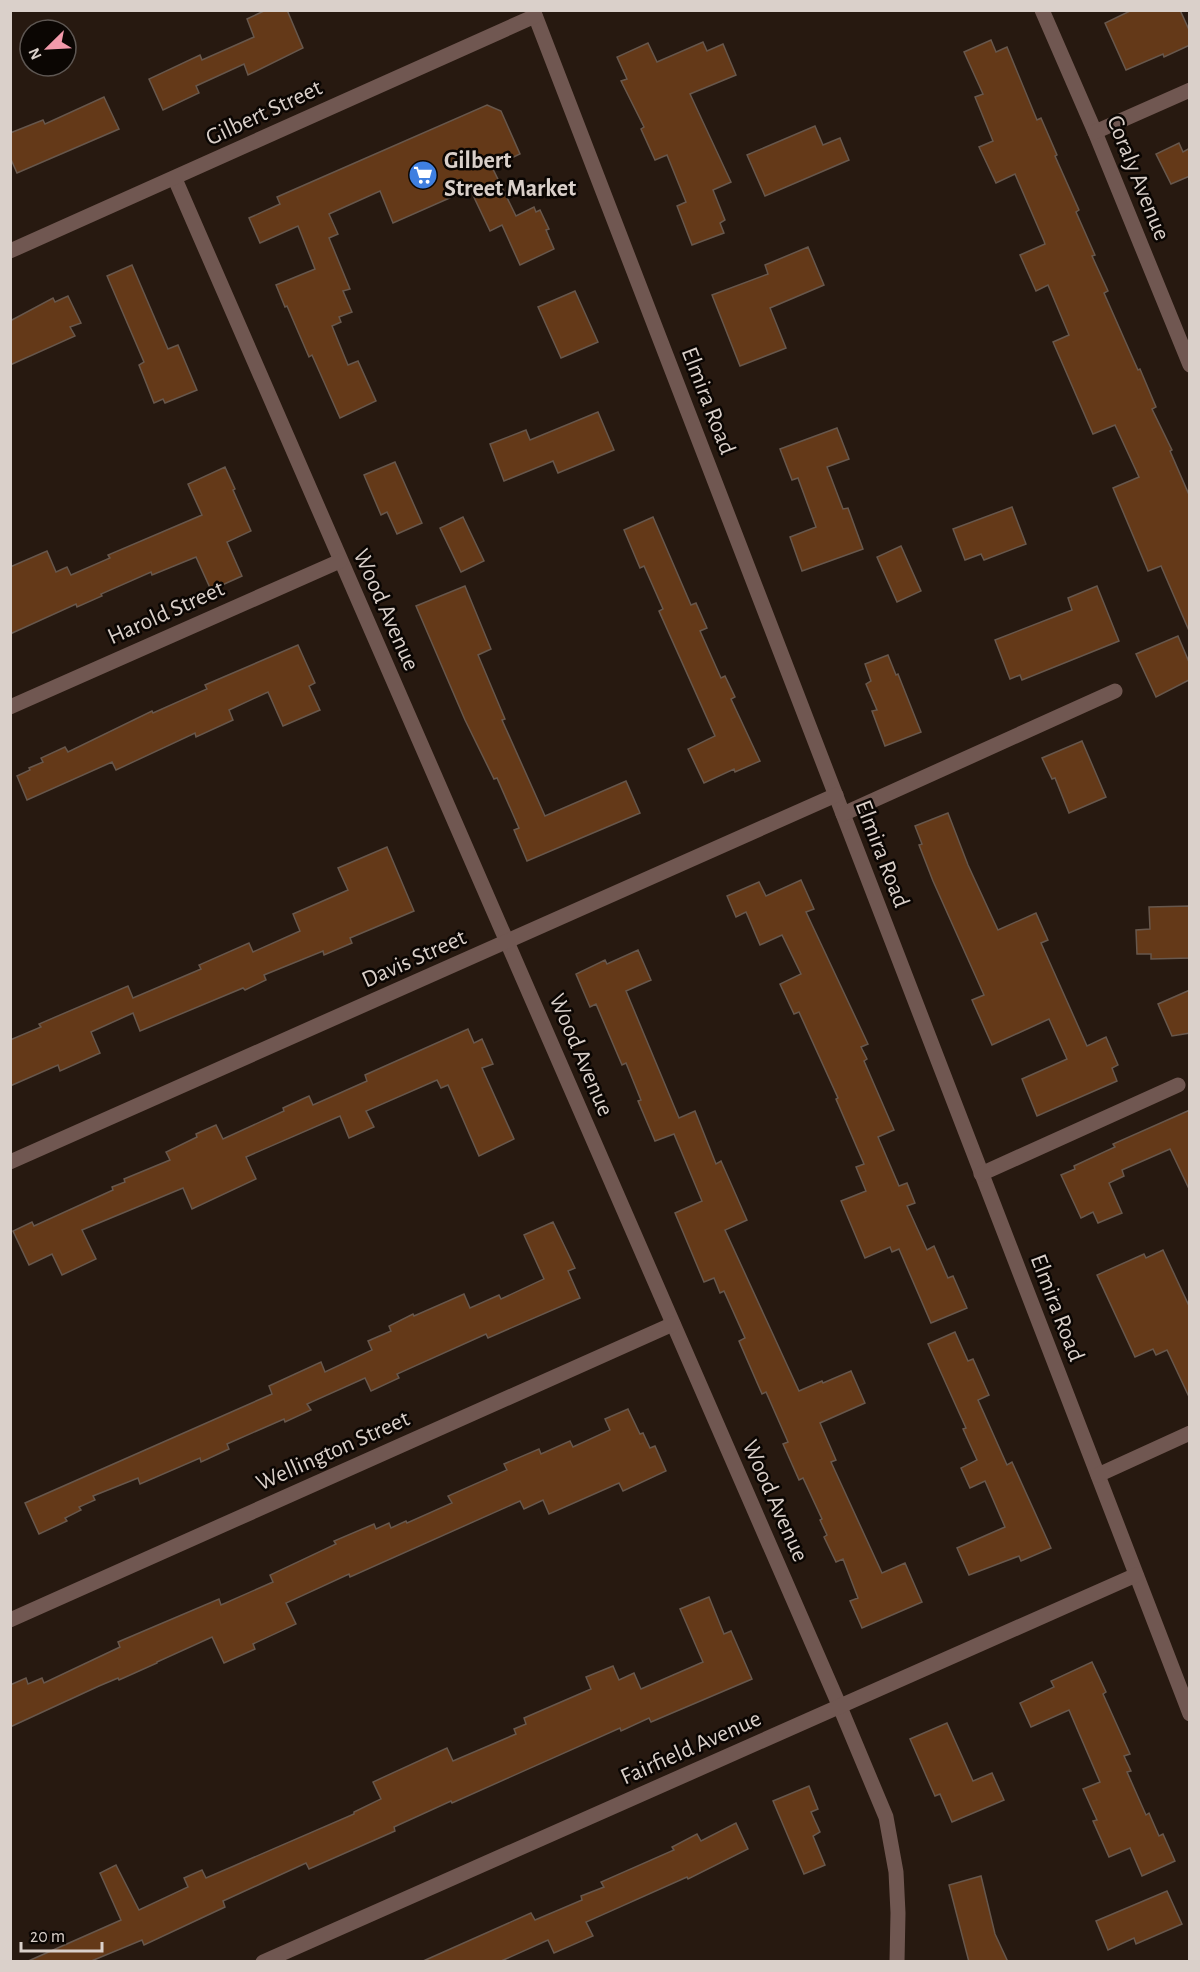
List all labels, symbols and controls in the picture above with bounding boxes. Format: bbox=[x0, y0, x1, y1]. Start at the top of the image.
north arrow bbox=[18, 18, 78, 78]
text: N bbox=[26, 45, 45, 62]
street label: Gilbert Street bbox=[202, 75, 326, 150]
street label: Coraly Avenue bbox=[1102, 112, 1174, 244]
place label: Gilbert Street Market bbox=[444, 149, 576, 201]
supermarket icon: Gilbert Street Market bbox=[407, 159, 439, 191]
street label: Elmira Road bbox=[677, 344, 739, 458]
street label: Wood Avenue bbox=[349, 546, 423, 674]
street label: Harold Street bbox=[104, 576, 228, 649]
street label: Elmira Road bbox=[851, 797, 913, 911]
street label: Davis Street bbox=[358, 925, 470, 993]
street label: Wood Avenue bbox=[544, 990, 618, 1120]
street label: Elmira Road bbox=[1026, 1251, 1088, 1365]
street label: Wellington Street bbox=[253, 1406, 414, 1495]
street label: Wood Avenue bbox=[738, 1437, 812, 1565]
street label: Fairfield Avenue bbox=[617, 1706, 765, 1790]
scale bar bbox=[21, 1915, 102, 1953]
text: 20 m bbox=[30, 1928, 65, 1946]

